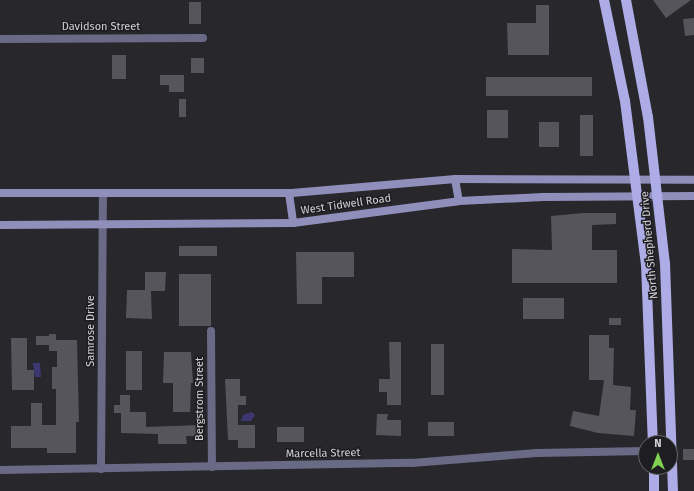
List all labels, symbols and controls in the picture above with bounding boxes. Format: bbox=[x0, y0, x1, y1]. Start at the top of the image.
street label: Davidson Street bbox=[62, 20, 140, 34]
street label: North Shepherd Drive bbox=[639, 191, 661, 299]
street label: West Tidwell Road bbox=[300, 192, 392, 218]
street label: Samrose Drive bbox=[84, 295, 98, 367]
street label: Bergstrom Street bbox=[193, 357, 207, 441]
north arrow bbox=[638, 435, 678, 475]
text: N bbox=[654, 437, 662, 450]
street label: Marcella Street bbox=[286, 447, 360, 461]

